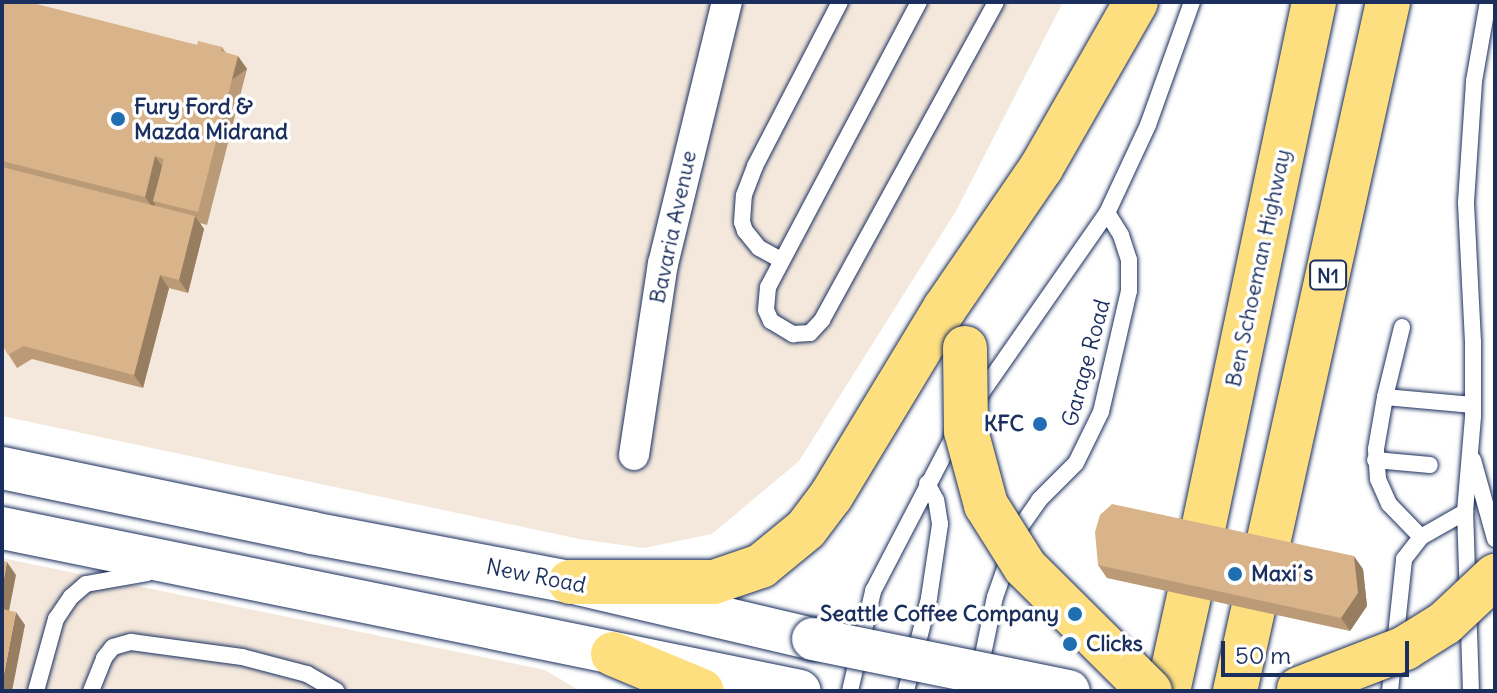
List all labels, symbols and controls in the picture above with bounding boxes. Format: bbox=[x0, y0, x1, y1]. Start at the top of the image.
place label: Fury Ford & Mazda Midrand bbox=[134, 93, 288, 144]
marker: Fury Ford & Mazda Midrand bbox=[109, 110, 127, 128]
street label: Ben Schoeman Highway bbox=[1220, 147, 1296, 389]
street label: Bavaria Avenue bbox=[644, 148, 702, 306]
road number: N1 bbox=[1308, 259, 1348, 291]
street label: Garage Road bbox=[1056, 297, 1116, 429]
place label: KFC bbox=[984, 411, 1024, 437]
marker: KFC bbox=[1031, 415, 1049, 433]
street label: New Road bbox=[484, 553, 588, 599]
place label: Maxi´s bbox=[1251, 561, 1313, 587]
marker: Maxi´s bbox=[1226, 565, 1244, 583]
place label: Seattle Coffee Company bbox=[820, 601, 1059, 627]
marker: Seattle Coffee Company bbox=[1066, 605, 1084, 623]
scale bar bbox=[1225, 625, 1413, 675]
place label: Clicks bbox=[1086, 631, 1143, 657]
marker: Clicks bbox=[1061, 635, 1079, 653]
text: 50 m bbox=[1235, 640, 1291, 670]

